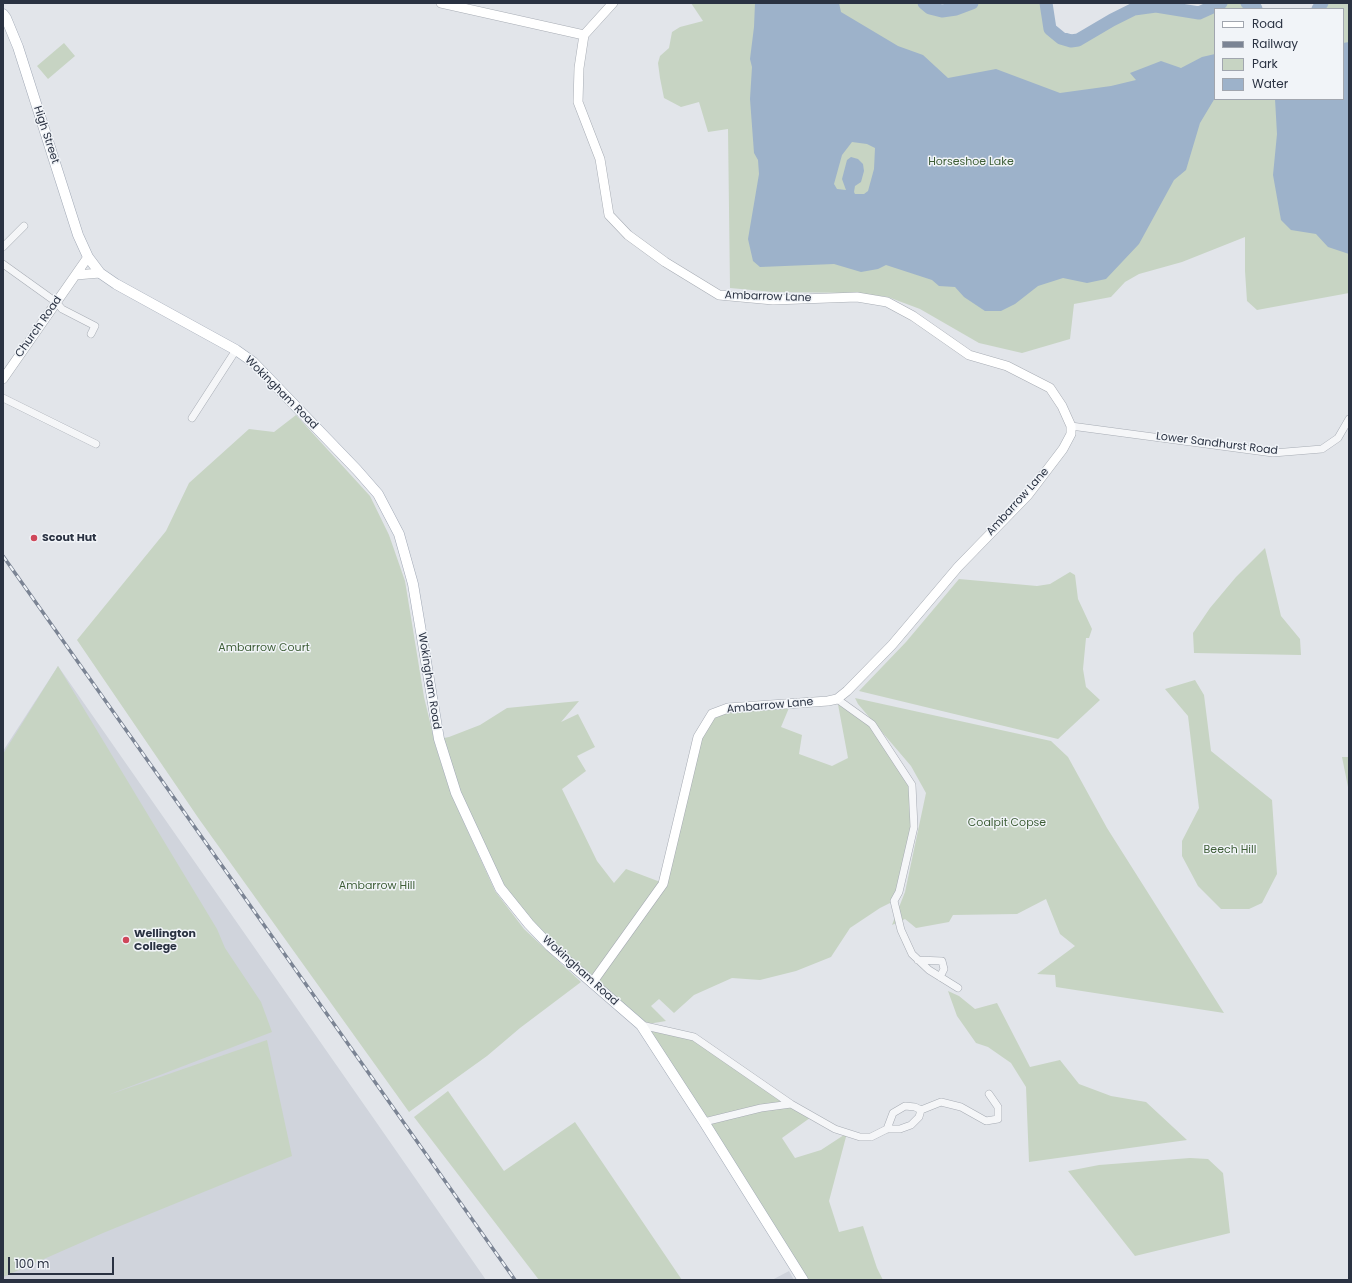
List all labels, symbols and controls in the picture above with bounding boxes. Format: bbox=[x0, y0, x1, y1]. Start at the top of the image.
legend bbox=[1214, 8, 1344, 100]
text: Road bbox=[1252, 15, 1283, 32]
text: Railway bbox=[1252, 35, 1298, 52]
text: Park bbox=[1252, 55, 1278, 72]
text: Water bbox=[1252, 75, 1288, 92]
street label: High Street bbox=[30, 104, 62, 166]
park label: Horseshoe Lake bbox=[928, 155, 1014, 169]
street label: Ambarrow Lane bbox=[724, 289, 812, 305]
street label: Church Road bbox=[13, 294, 65, 360]
street label: Wokingham Road bbox=[242, 354, 320, 432]
street label: Lower Sandhurst Road bbox=[1155, 430, 1279, 458]
street label: Ambarrow Lane bbox=[984, 465, 1052, 539]
place label: Scout Hut bbox=[42, 531, 97, 545]
marker: Scout Hut bbox=[29, 533, 39, 543]
street label: Wokingham Road bbox=[415, 632, 443, 730]
park label: Ambarrow Court bbox=[218, 641, 310, 655]
street label: Ambarrow Lane bbox=[726, 696, 814, 716]
park label: Coalpit Copse bbox=[968, 816, 1046, 830]
park label: Beech Hill bbox=[1204, 843, 1256, 857]
park label: Ambarrow Hill bbox=[339, 879, 415, 893]
place label: Wellington College bbox=[134, 927, 196, 953]
street label: Wokingham Road bbox=[539, 933, 621, 1009]
marker: Wellington College bbox=[121, 935, 131, 945]
scale bar bbox=[10, 1249, 116, 1275]
text: 100 m bbox=[15, 1255, 49, 1272]

